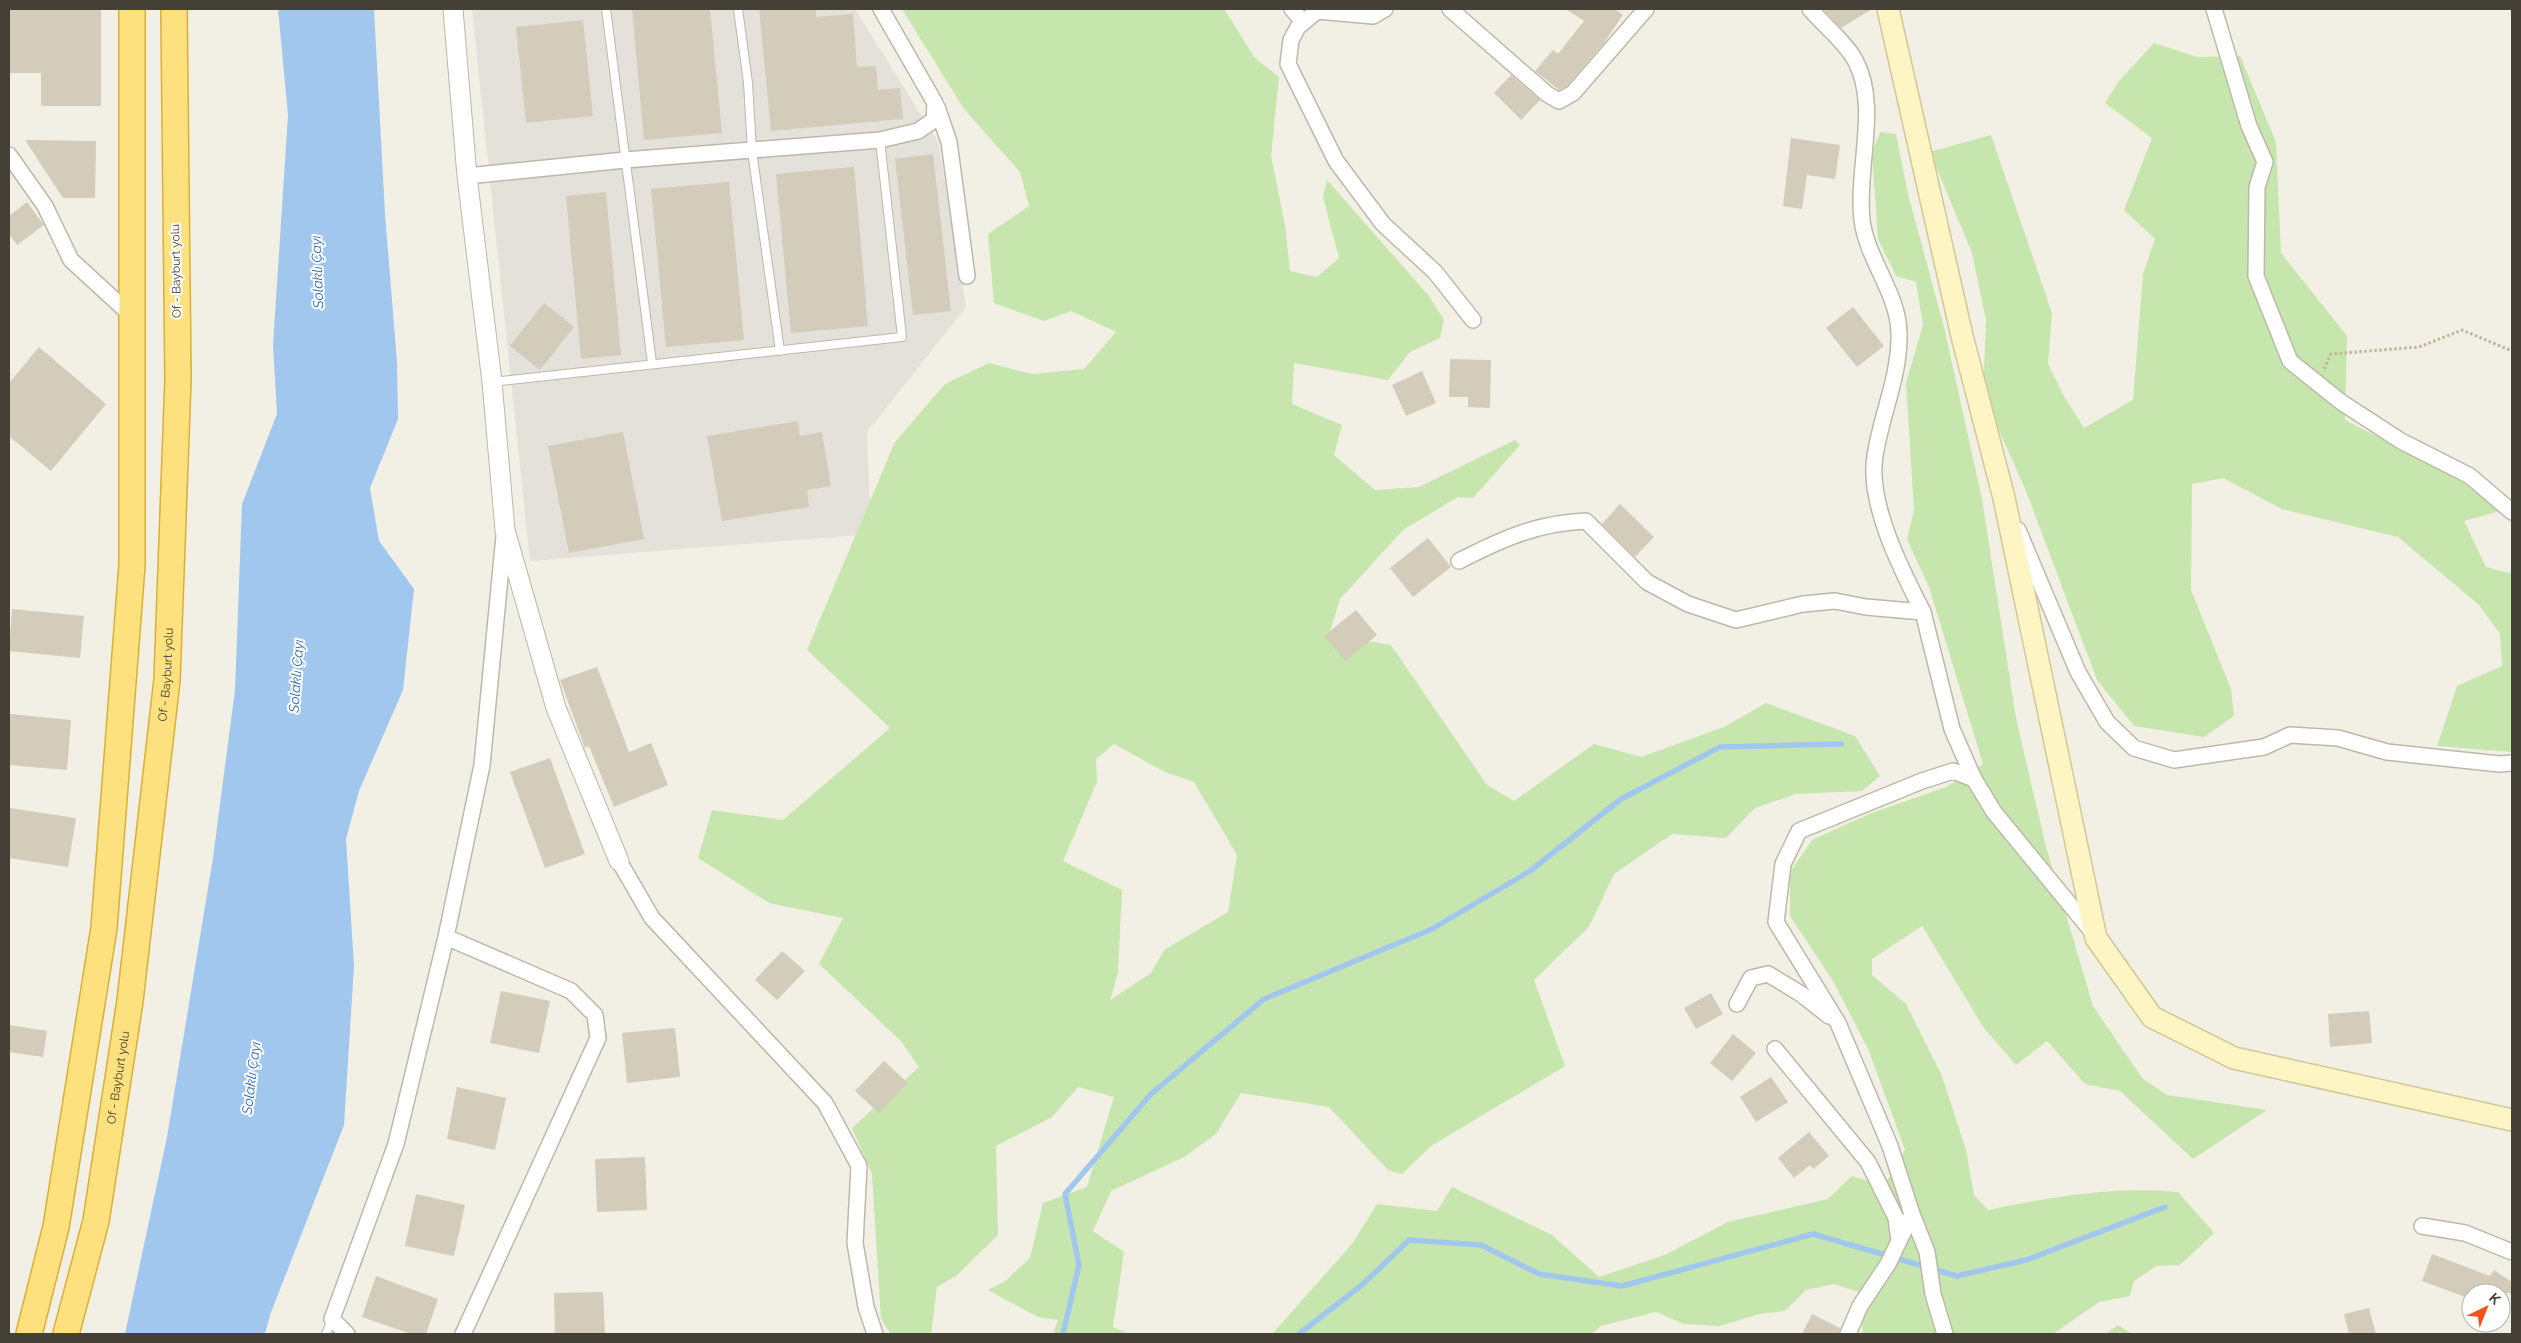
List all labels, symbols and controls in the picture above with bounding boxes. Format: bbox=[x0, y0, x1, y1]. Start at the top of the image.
street label: Of - Bayburt yolu bbox=[168, 224, 184, 318]
water label: Solaklı Çayı bbox=[308, 235, 326, 310]
street label: Of - Bayburt yolu bbox=[155, 627, 176, 722]
water label: Solaklı Çayı bbox=[285, 639, 307, 714]
street label: Of - Bayburt yolu bbox=[104, 1030, 132, 1125]
water label: Solaklı Çayı bbox=[238, 1041, 263, 1116]
north arrow bbox=[2461, 1283, 2511, 1333]
text: K bbox=[2486, 1289, 2504, 1308]

